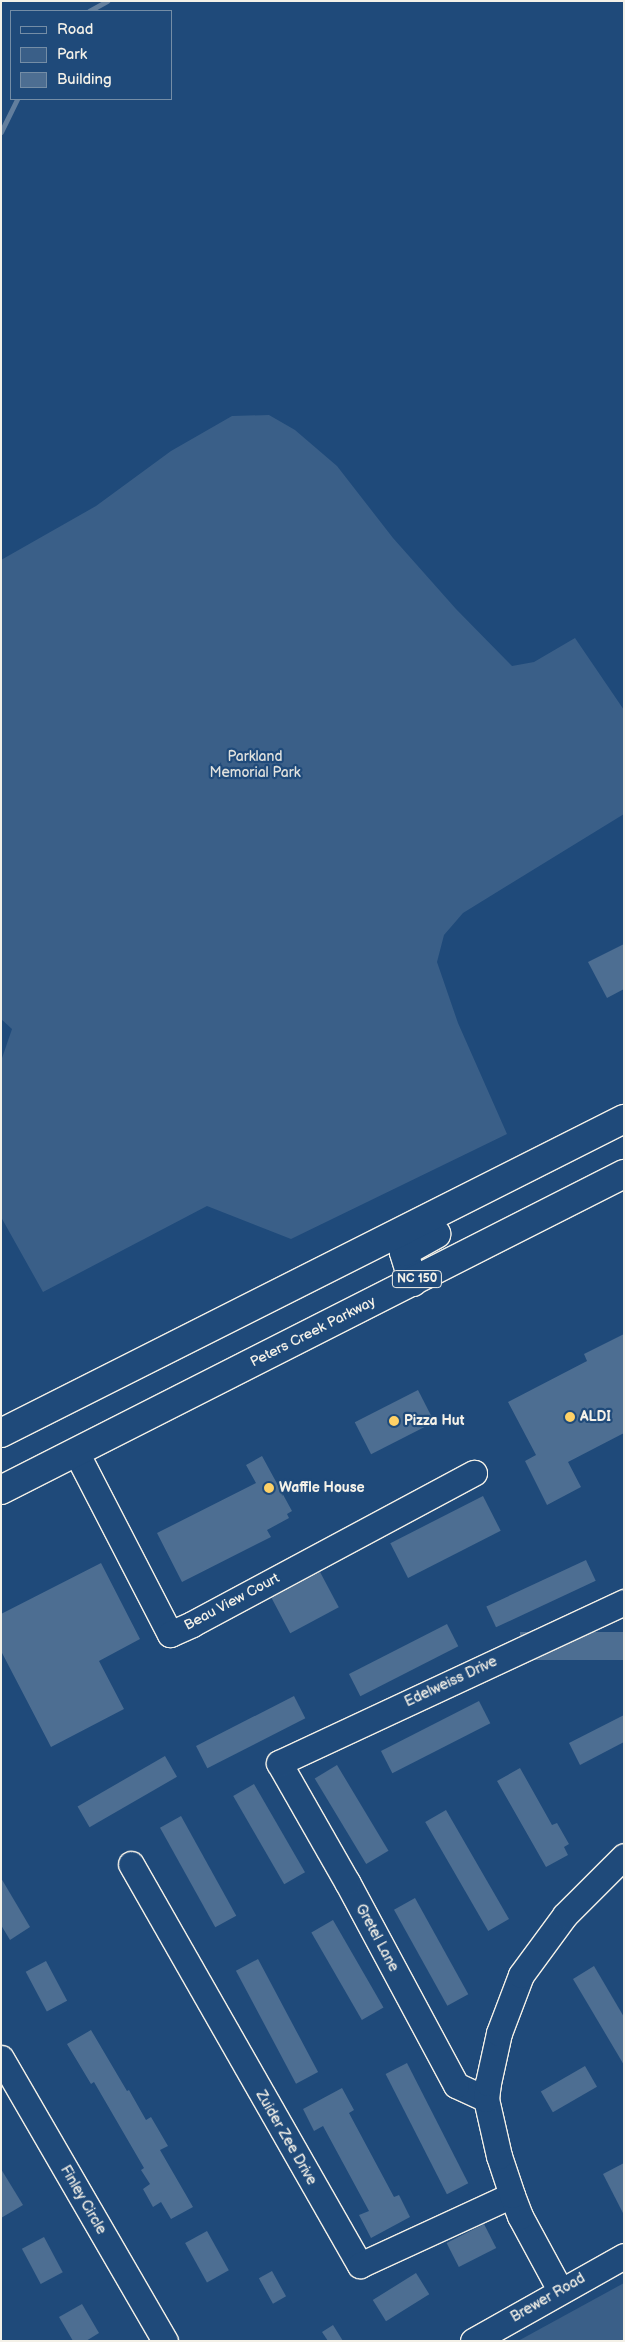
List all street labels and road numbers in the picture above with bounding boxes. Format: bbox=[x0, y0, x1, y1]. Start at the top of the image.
road number: NC 150 bbox=[391, 1270, 443, 1288]
street label: Peters Creek Parkway bbox=[248, 1293, 378, 1371]
street label: Beau View Court bbox=[181, 1570, 283, 1634]
street label: Edelweiss Drive bbox=[402, 1653, 500, 1711]
street label: Gretel Lane bbox=[352, 1901, 402, 1975]
street label: Zuider Zee Drive bbox=[252, 2088, 320, 2188]
street label: Finley Circle bbox=[56, 2162, 110, 2238]
street label: Brewer Road bbox=[508, 2270, 588, 2326]

